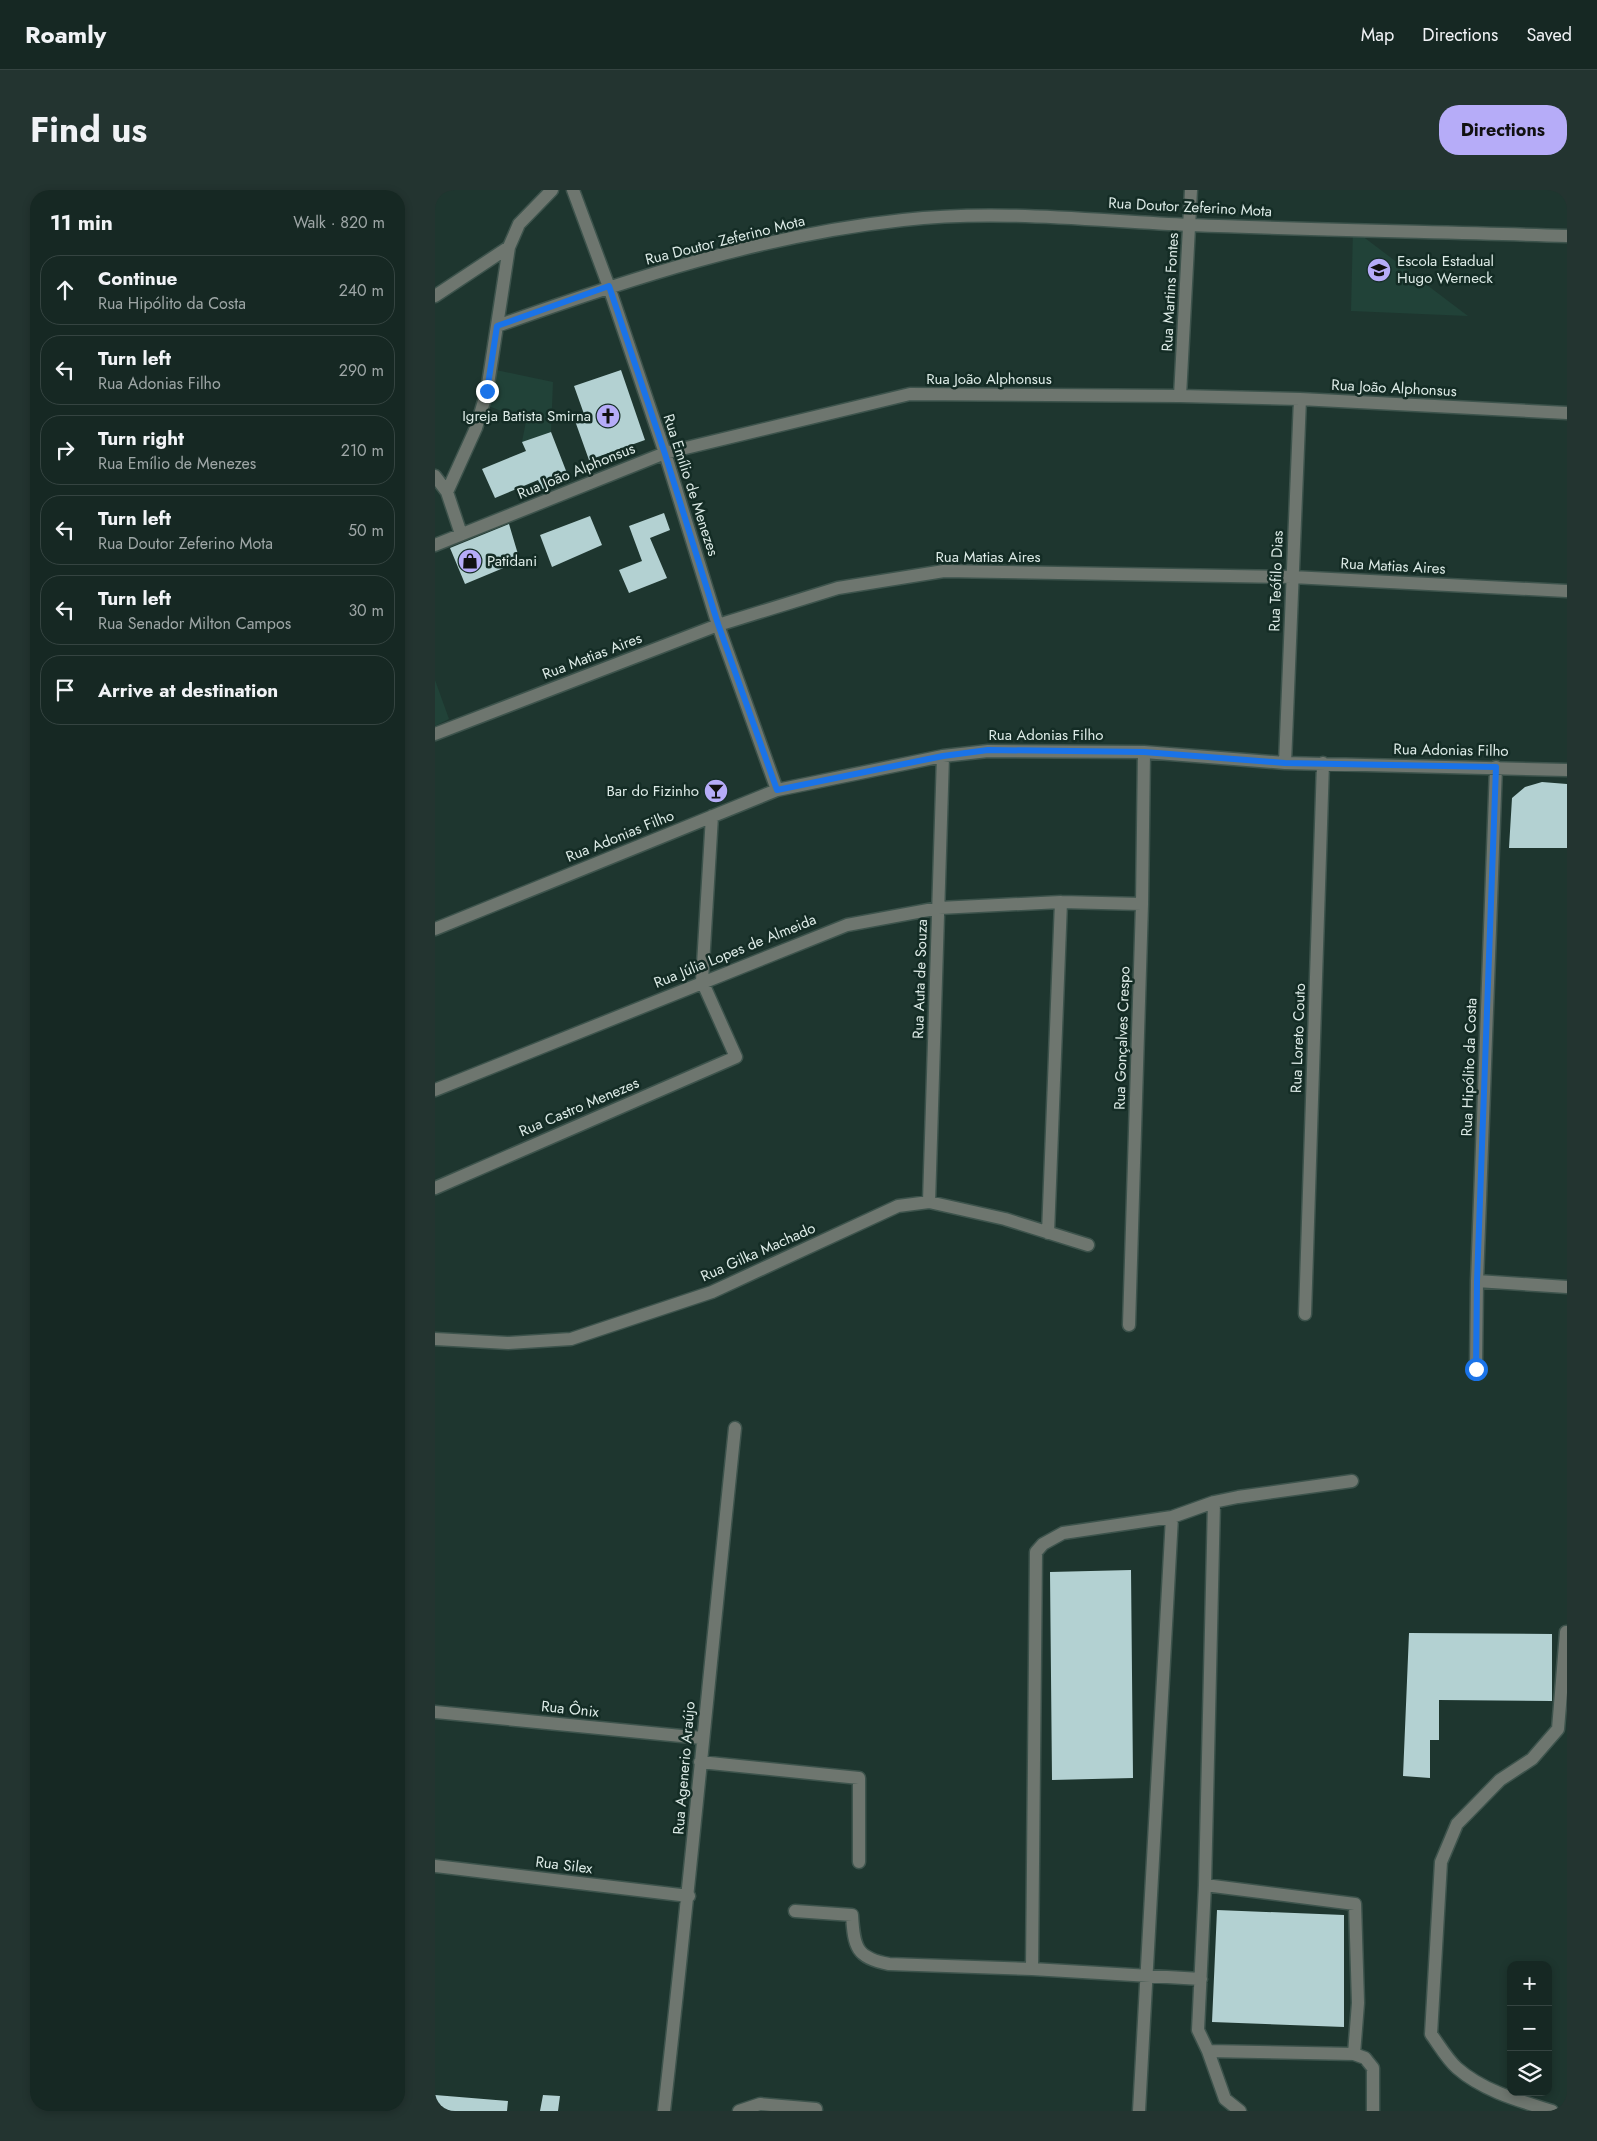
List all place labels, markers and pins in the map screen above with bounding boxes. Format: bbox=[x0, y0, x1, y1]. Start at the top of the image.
place label: Escola Estadual Hugo Werneck bbox=[1397, 250, 1494, 289]
school or university icon: Escola Estadual Hugo Werneck bbox=[1366, 257, 1392, 283]
church icon: Igreja Batista Smirna bbox=[595, 403, 621, 429]
place label: Igreja Batista Smirna bbox=[462, 405, 591, 427]
shop icon: Patidani bbox=[457, 548, 483, 574]
place label: Patidani bbox=[487, 550, 537, 572]
bar icon: Bar do Fizinho bbox=[703, 778, 729, 804]
place label: Bar do Fizinho bbox=[606, 780, 699, 802]

